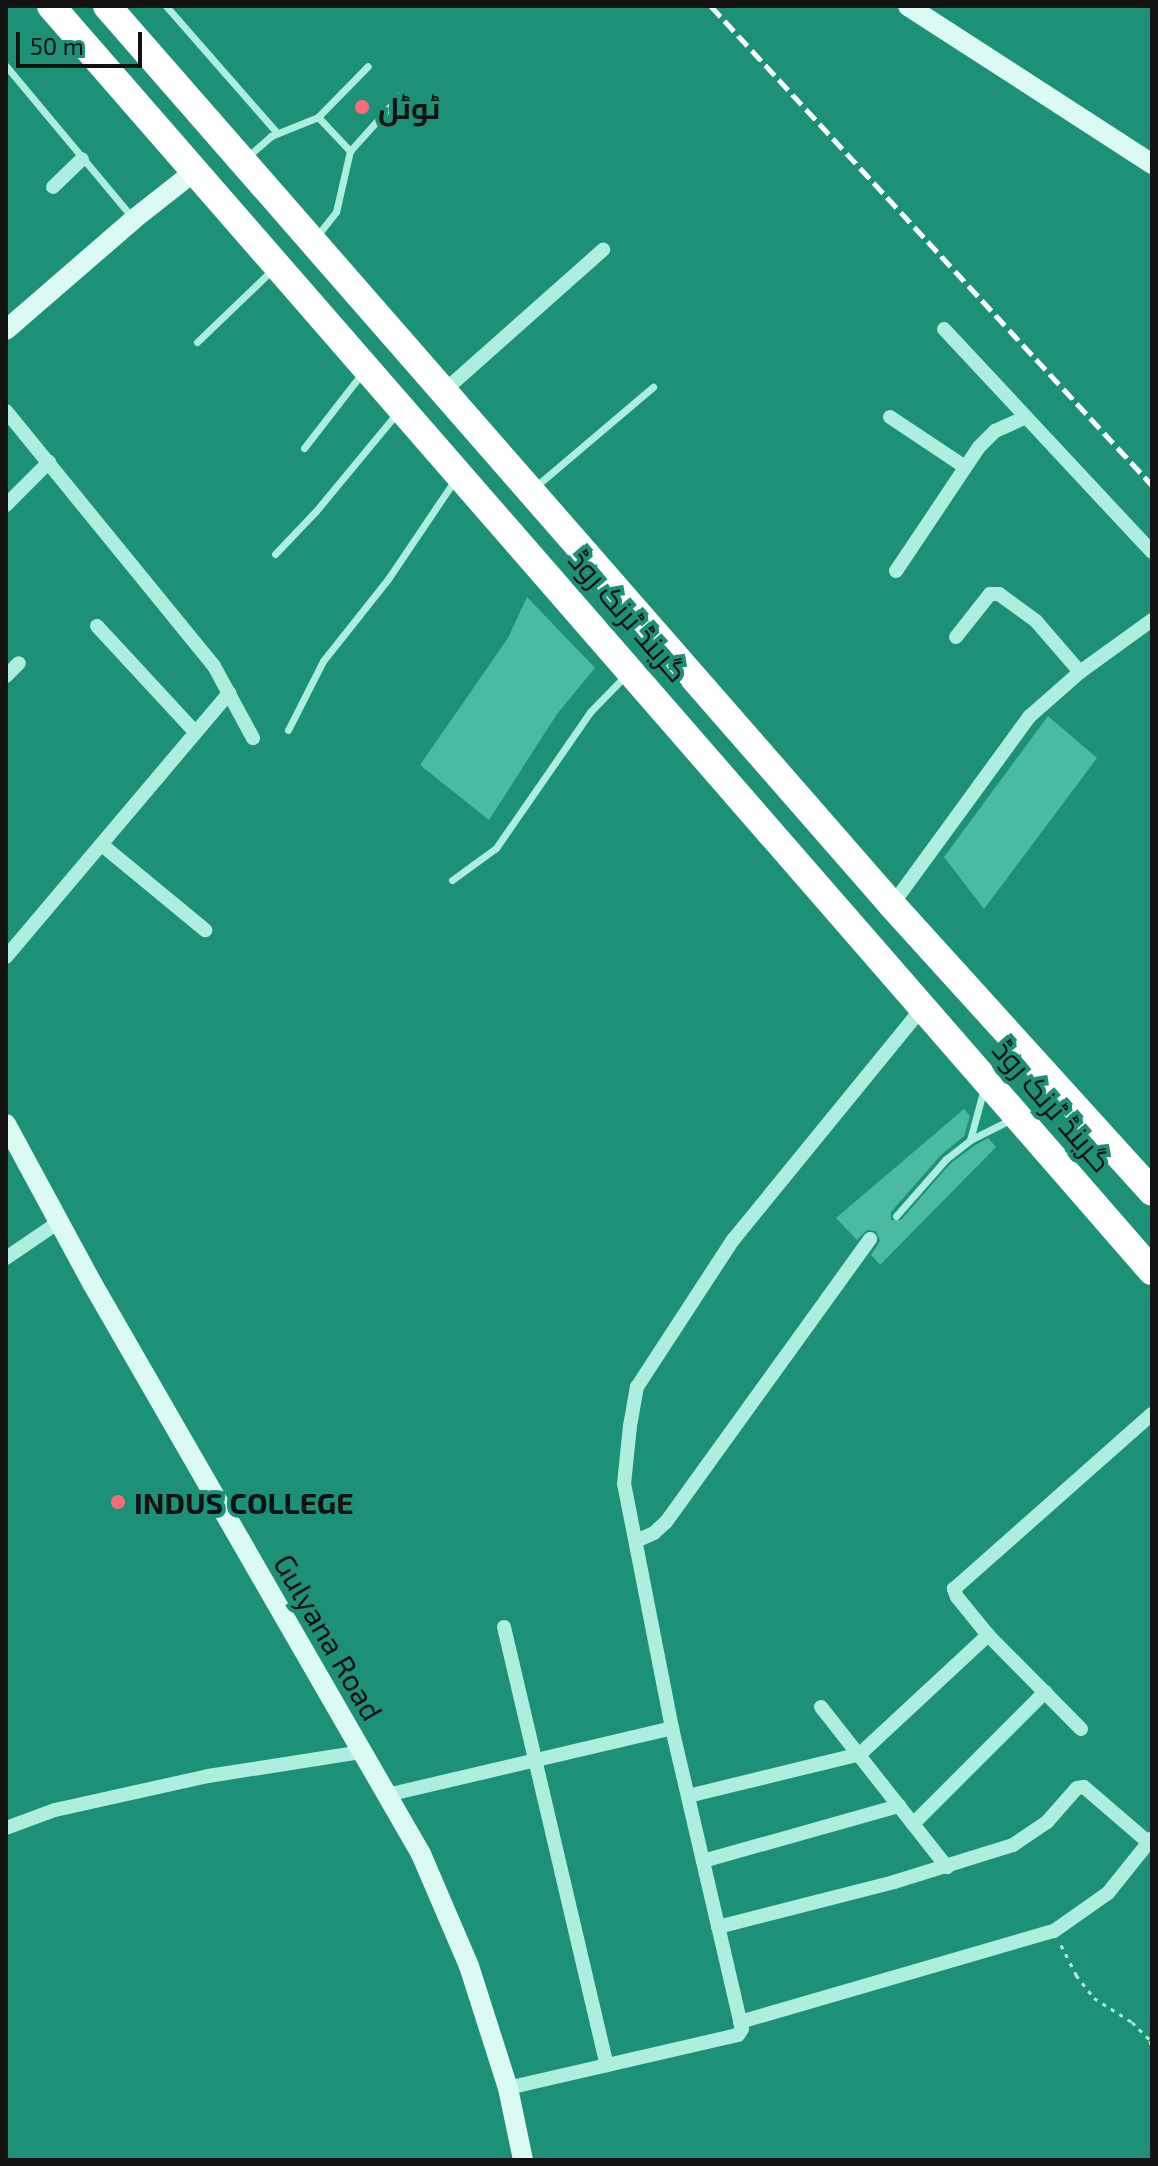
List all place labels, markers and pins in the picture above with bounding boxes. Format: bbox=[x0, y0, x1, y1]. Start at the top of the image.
place label: ٹوٹل bbox=[378, 89, 440, 125]
marker: ٹوٹل bbox=[353, 98, 371, 116]
place label: INDUS COLLEGE bbox=[134, 1484, 354, 1520]
marker: INDUS COLLEGE bbox=[109, 1493, 127, 1511]

